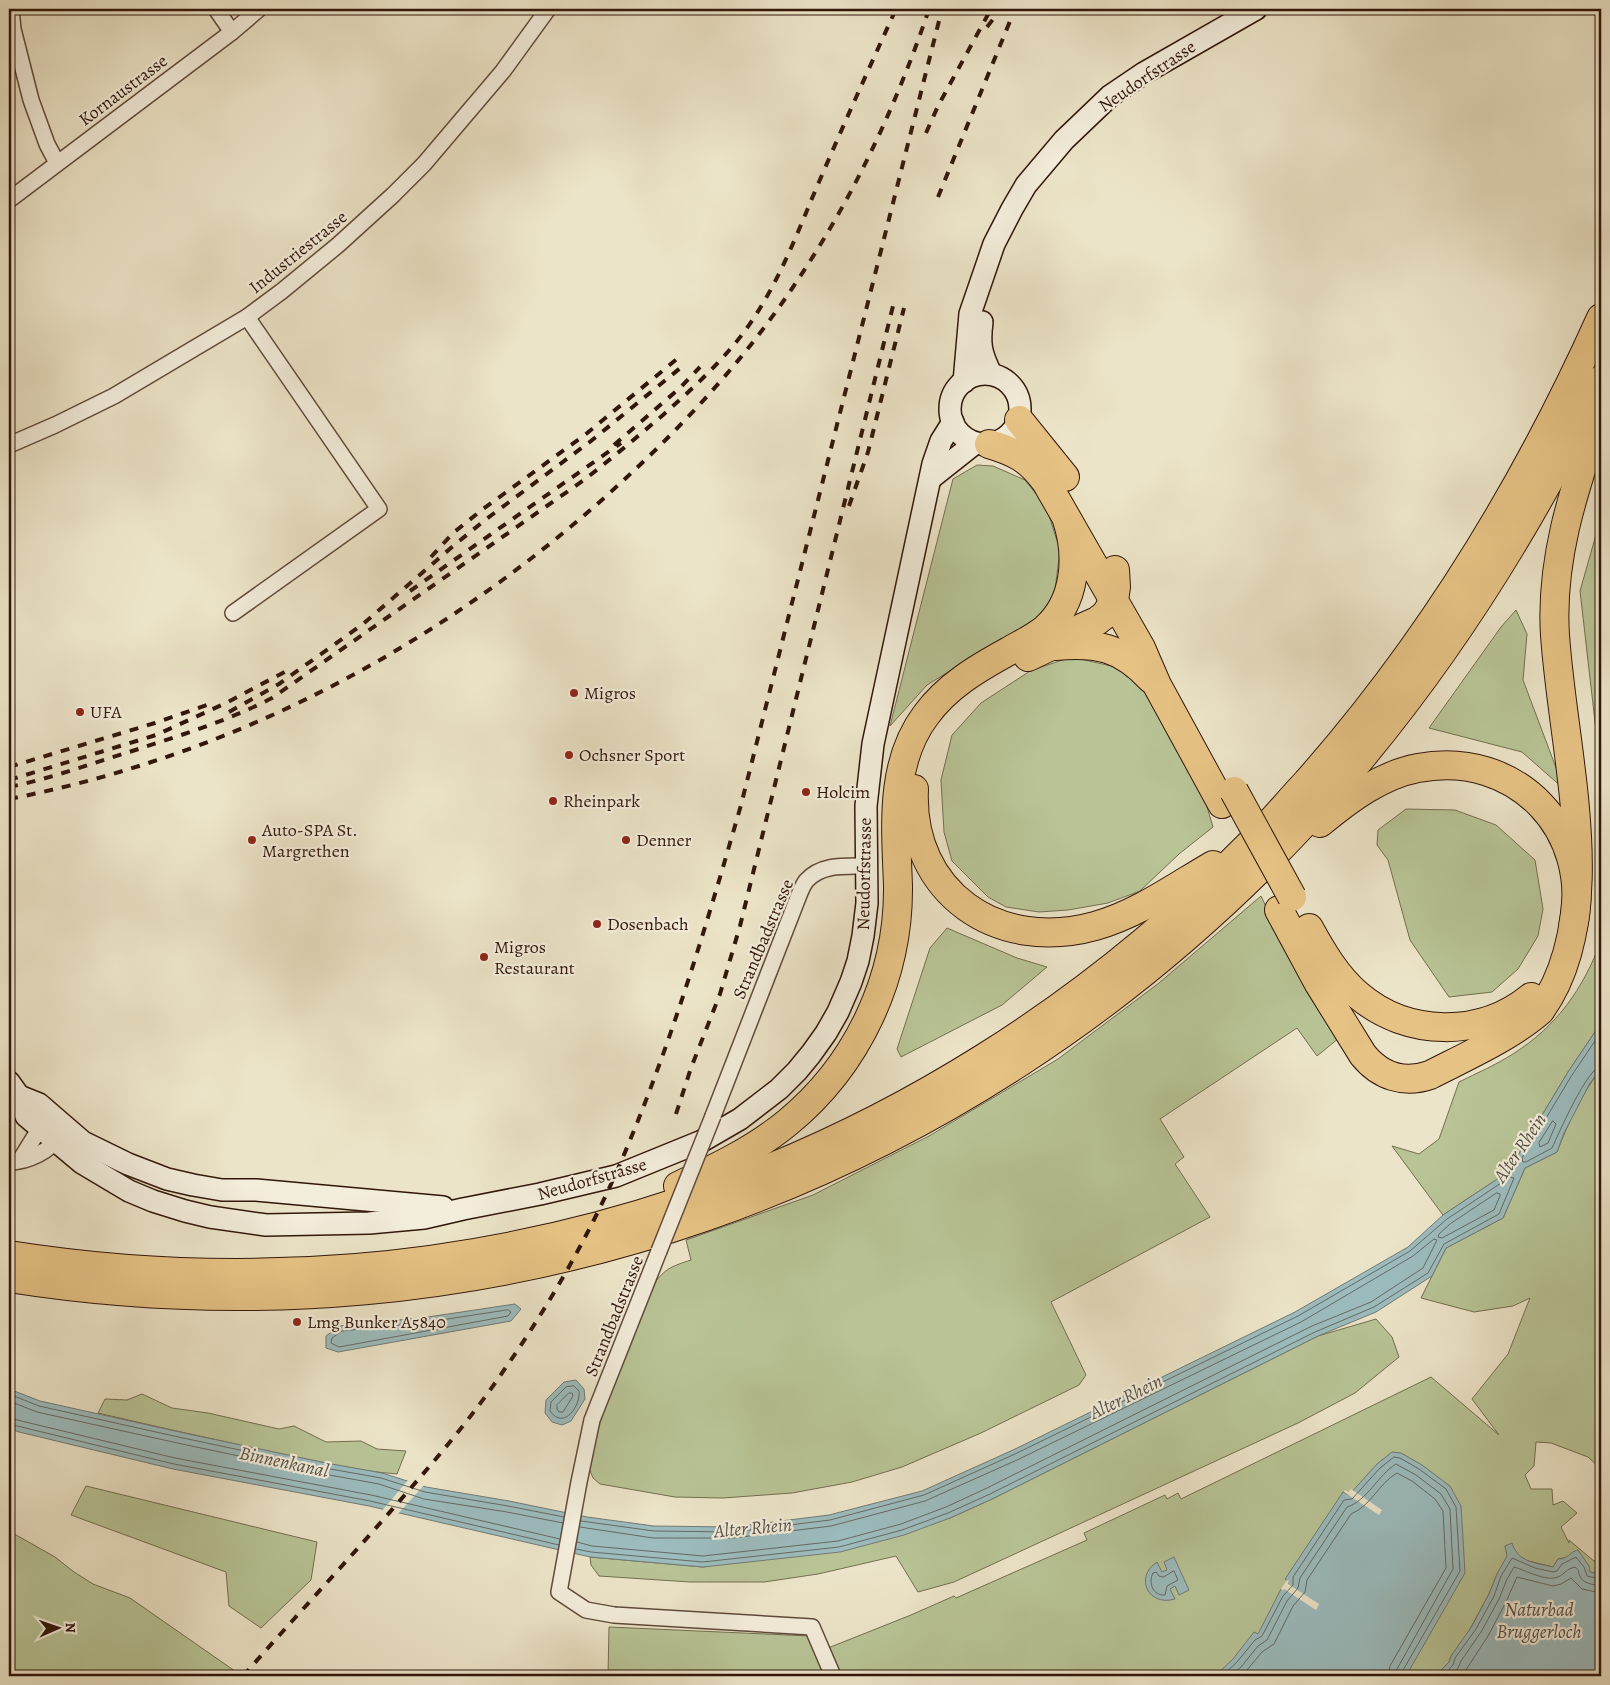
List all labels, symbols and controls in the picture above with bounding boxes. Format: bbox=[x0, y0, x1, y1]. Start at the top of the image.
street label: Neudorfstrasse bbox=[1094, 35, 1200, 117]
street label: Kornaustrasse bbox=[74, 49, 172, 131]
street label: Industriestrasse bbox=[244, 205, 352, 299]
place label: Migros bbox=[584, 681, 636, 705]
marker: Migros bbox=[568, 687, 580, 699]
place label: UFA bbox=[90, 700, 122, 724]
marker: UFA bbox=[74, 706, 86, 718]
place label: Ochsner Sport bbox=[579, 743, 685, 767]
marker: Ochsner Sport bbox=[563, 749, 575, 761]
place label: Holcim bbox=[816, 780, 870, 804]
marker: Holcim bbox=[800, 786, 812, 798]
place label: Rheinpark bbox=[563, 789, 640, 813]
marker: Rheinpark bbox=[547, 795, 559, 807]
street label: Neudorfstrasse bbox=[851, 817, 877, 931]
place label: Auto-SPA St. Margrethen bbox=[261, 818, 358, 863]
place label: Denner bbox=[636, 828, 692, 852]
marker: Auto-SPA St. Margrethen bbox=[246, 834, 258, 846]
marker: Denner bbox=[620, 834, 632, 846]
street label: Strandbadstrasse bbox=[727, 875, 799, 1003]
place label: Dosenbach bbox=[607, 912, 689, 936]
marker: Dosenbach bbox=[591, 918, 603, 930]
place label: Migros Restaurant bbox=[494, 935, 575, 980]
marker: Migros Restaurant bbox=[478, 951, 490, 963]
water label: Alter Rhein bbox=[1487, 1108, 1553, 1189]
street label: Neudorfstrasse bbox=[535, 1152, 649, 1206]
street label: Strandbadstrasse bbox=[579, 1252, 649, 1380]
place label: Lmg Bunker A5840 bbox=[307, 1310, 446, 1334]
marker: Lmg Bunker A5840 bbox=[291, 1316, 303, 1328]
water label: Alter Rhein bbox=[1084, 1368, 1167, 1426]
water label: Binnenkanal bbox=[237, 1440, 331, 1484]
water label: Alter Rhein bbox=[712, 1512, 793, 1544]
water label: Naturbad Bruggerloch bbox=[1496, 1597, 1582, 1645]
north arrow bbox=[32, 1602, 82, 1652]
text: N bbox=[61, 1622, 80, 1633]

